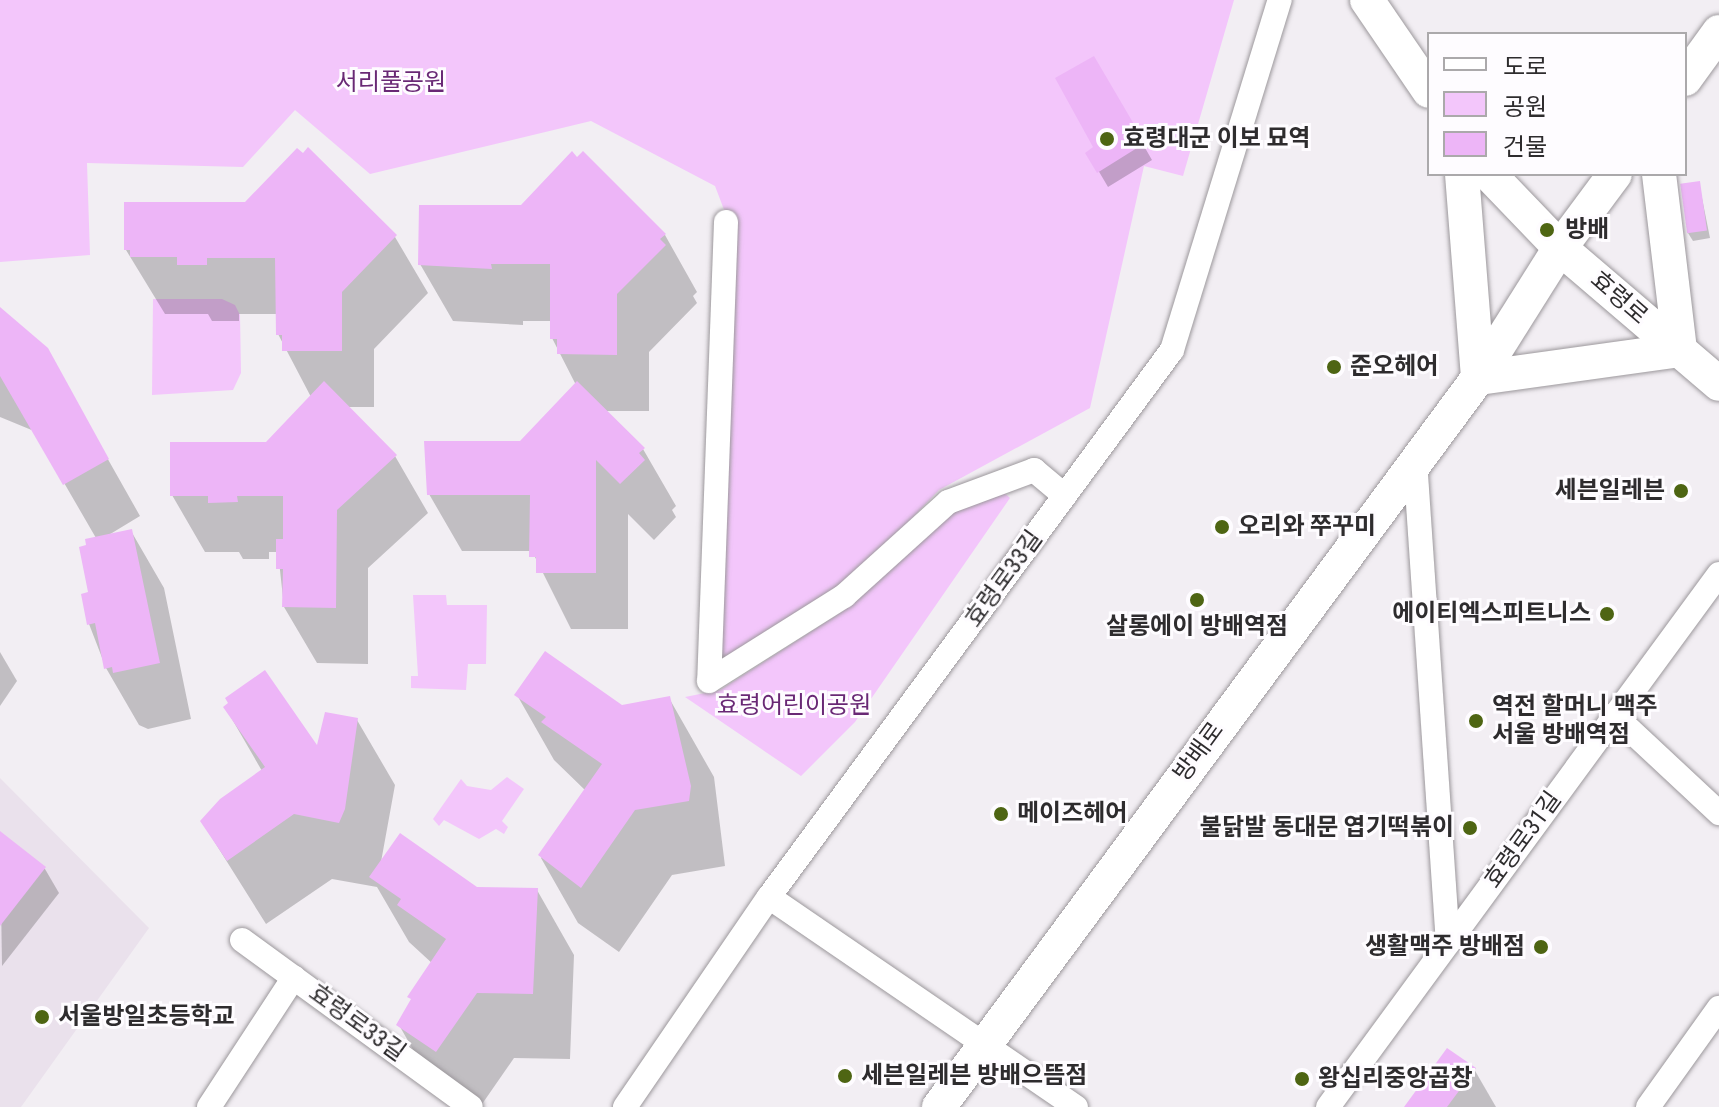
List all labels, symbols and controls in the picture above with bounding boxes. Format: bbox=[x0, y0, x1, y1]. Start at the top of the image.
legend bbox=[1427, 32, 1687, 176]
text: 도로 bbox=[1503, 53, 1547, 81]
park label: 서리풀공원 bbox=[336, 69, 446, 97]
text: 공원 bbox=[1503, 93, 1547, 121]
place label: 효령대군 이보 묘역 bbox=[1123, 125, 1311, 153]
marker: 효령대군 이보 묘역 bbox=[1098, 130, 1116, 148]
text: 건물 bbox=[1503, 133, 1547, 161]
place label: 방배 bbox=[1565, 216, 1609, 244]
marker: 방배 bbox=[1536, 219, 1558, 241]
street label: 효령로 bbox=[1585, 265, 1653, 331]
place label: 준오헤어 bbox=[1350, 353, 1438, 381]
marker: 준오헤어 bbox=[1325, 358, 1343, 376]
place label: 세븐일레븐 bbox=[1555, 477, 1665, 505]
marker: 세븐일레븐 bbox=[1672, 482, 1690, 500]
place label: 오리와 쭈꾸미 bbox=[1238, 513, 1376, 541]
marker: 오리와 쭈꾸미 bbox=[1213, 518, 1231, 536]
street label: 효령로33길 bbox=[959, 525, 1049, 633]
marker: 살롱에이 방배역점 bbox=[1188, 591, 1206, 609]
place label: 에이티엑스피트니스 bbox=[1392, 600, 1591, 628]
marker: 에이티엑스피트니스 bbox=[1598, 605, 1616, 623]
place label: 살롱에이 방배역점 bbox=[1106, 613, 1288, 641]
park label: 효령어린이공원 bbox=[717, 692, 871, 720]
place label: 역전 할머니 맥주 서울 방배역점 bbox=[1492, 693, 1658, 749]
marker: 역전 할머니 맥주 서울 방배역점 bbox=[1467, 712, 1485, 730]
street label: 방배로 bbox=[1168, 717, 1230, 787]
street label: 효령로31길 bbox=[1478, 786, 1568, 894]
place label: 메이즈헤어 bbox=[1017, 800, 1127, 828]
marker: 메이즈헤어 bbox=[992, 805, 1010, 823]
place label: 불닭발 동대문 엽기떡볶이 bbox=[1200, 814, 1454, 842]
marker: 불닭발 동대문 엽기떡볶이 bbox=[1461, 819, 1479, 837]
place label: 생활맥주 방배점 bbox=[1365, 933, 1525, 961]
marker: 생활맥주 방배점 bbox=[1532, 938, 1550, 956]
street label: 효령로33길 bbox=[303, 978, 411, 1068]
place label: 서울방일초등학교 bbox=[58, 1003, 235, 1031]
marker: 서울방일초등학교 bbox=[33, 1008, 51, 1026]
place label: 세븐일레븐 방배으뜸점 bbox=[861, 1062, 1087, 1090]
place label: 왕십리중앙곱창 bbox=[1318, 1065, 1473, 1093]
marker: 세븐일레븐 방배으뜸점 bbox=[836, 1067, 854, 1085]
marker: 왕십리중앙곱창 bbox=[1293, 1070, 1311, 1088]

